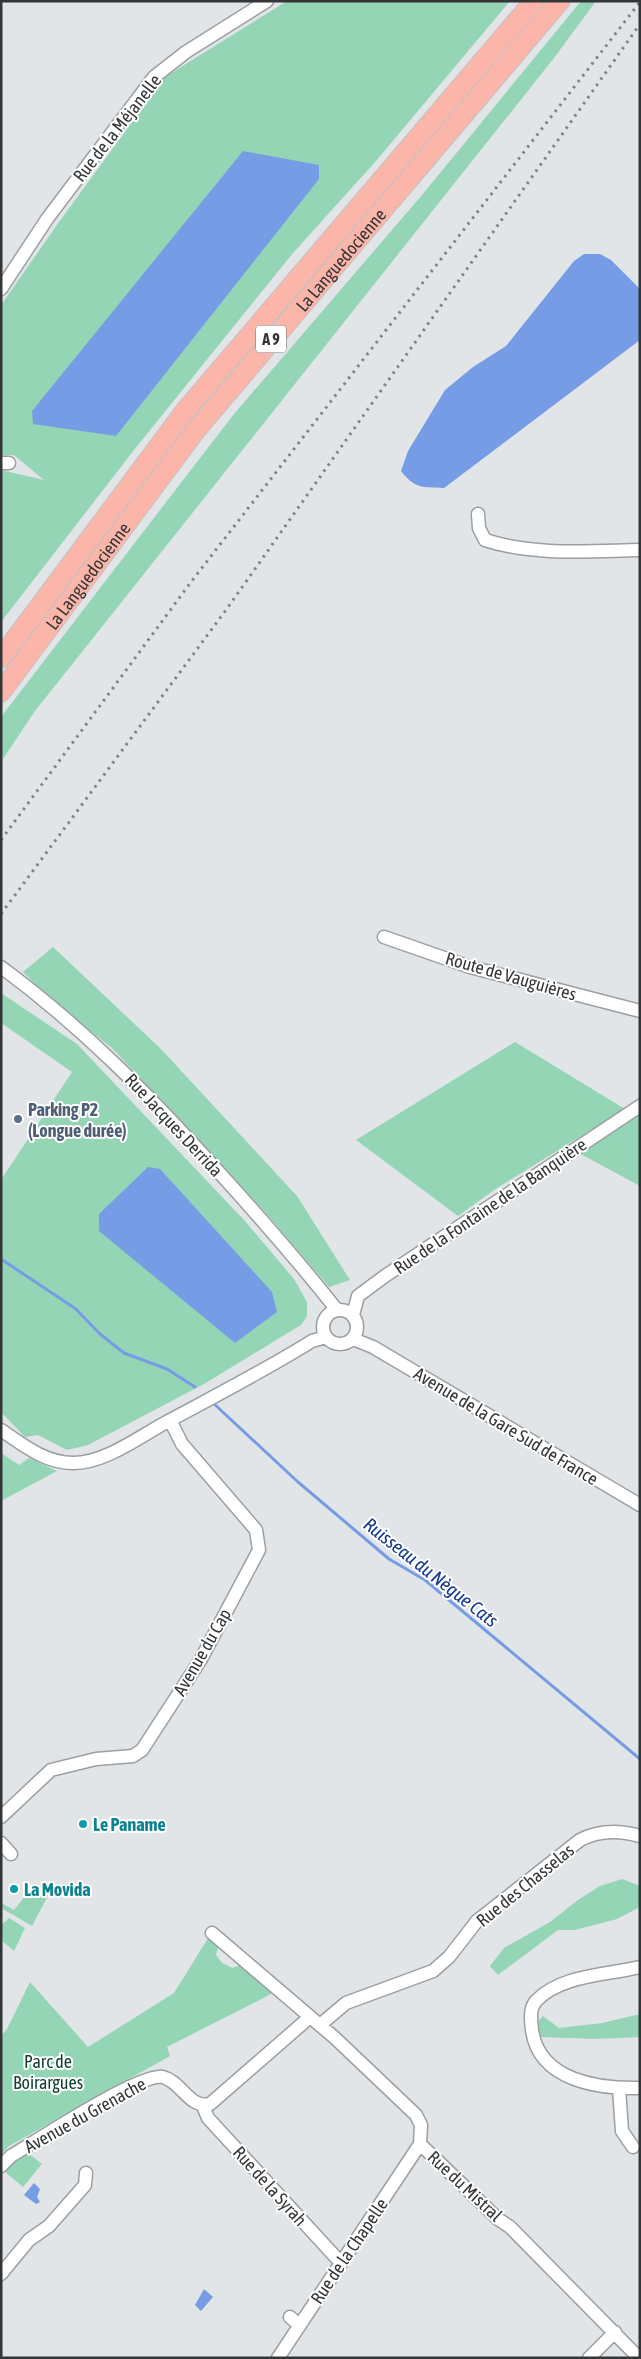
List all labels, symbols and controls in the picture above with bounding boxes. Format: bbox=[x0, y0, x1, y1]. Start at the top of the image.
street label: Rue de la Méjanelle bbox=[69, 70, 165, 186]
street label: La Languedocienne bbox=[291, 204, 390, 315]
road number: A 9 bbox=[256, 326, 286, 352]
street label: La Languedocienne bbox=[41, 518, 134, 633]
street label: Route de Vauguières bbox=[443, 947, 579, 1005]
street label: Rue Jacques Derrida bbox=[121, 1069, 227, 1181]
place label: Parking P2 (Longue durée) bbox=[28, 1099, 127, 1141]
marker: Parking P2 (Longue durée) bbox=[12, 1113, 24, 1125]
street label: Rue de la Fontaine de la Banquière bbox=[390, 1134, 590, 1278]
street label: Avenue de la Gare Sud de France bbox=[410, 1363, 602, 1489]
water label: Ruisseau du Nègue Cats bbox=[359, 1513, 503, 1631]
street label: Avenue du Cap bbox=[169, 1605, 235, 1699]
place label: Le Paname bbox=[93, 1814, 166, 1835]
marker: Le Paname bbox=[77, 1818, 89, 1830]
street label: Rue des Chasselas bbox=[472, 1839, 578, 1931]
place label: La Movida bbox=[24, 1879, 91, 1900]
marker: La Movida bbox=[8, 1883, 20, 1895]
park label: Parc de Boirargues bbox=[13, 2051, 83, 2093]
street label: Avenue du Grenache bbox=[21, 2073, 149, 2157]
street label: Rue de la Syrah bbox=[229, 2142, 311, 2230]
street label: Rue du Mistral bbox=[424, 2146, 507, 2226]
street label: Rue de la Chapelle bbox=[306, 2194, 392, 2308]

